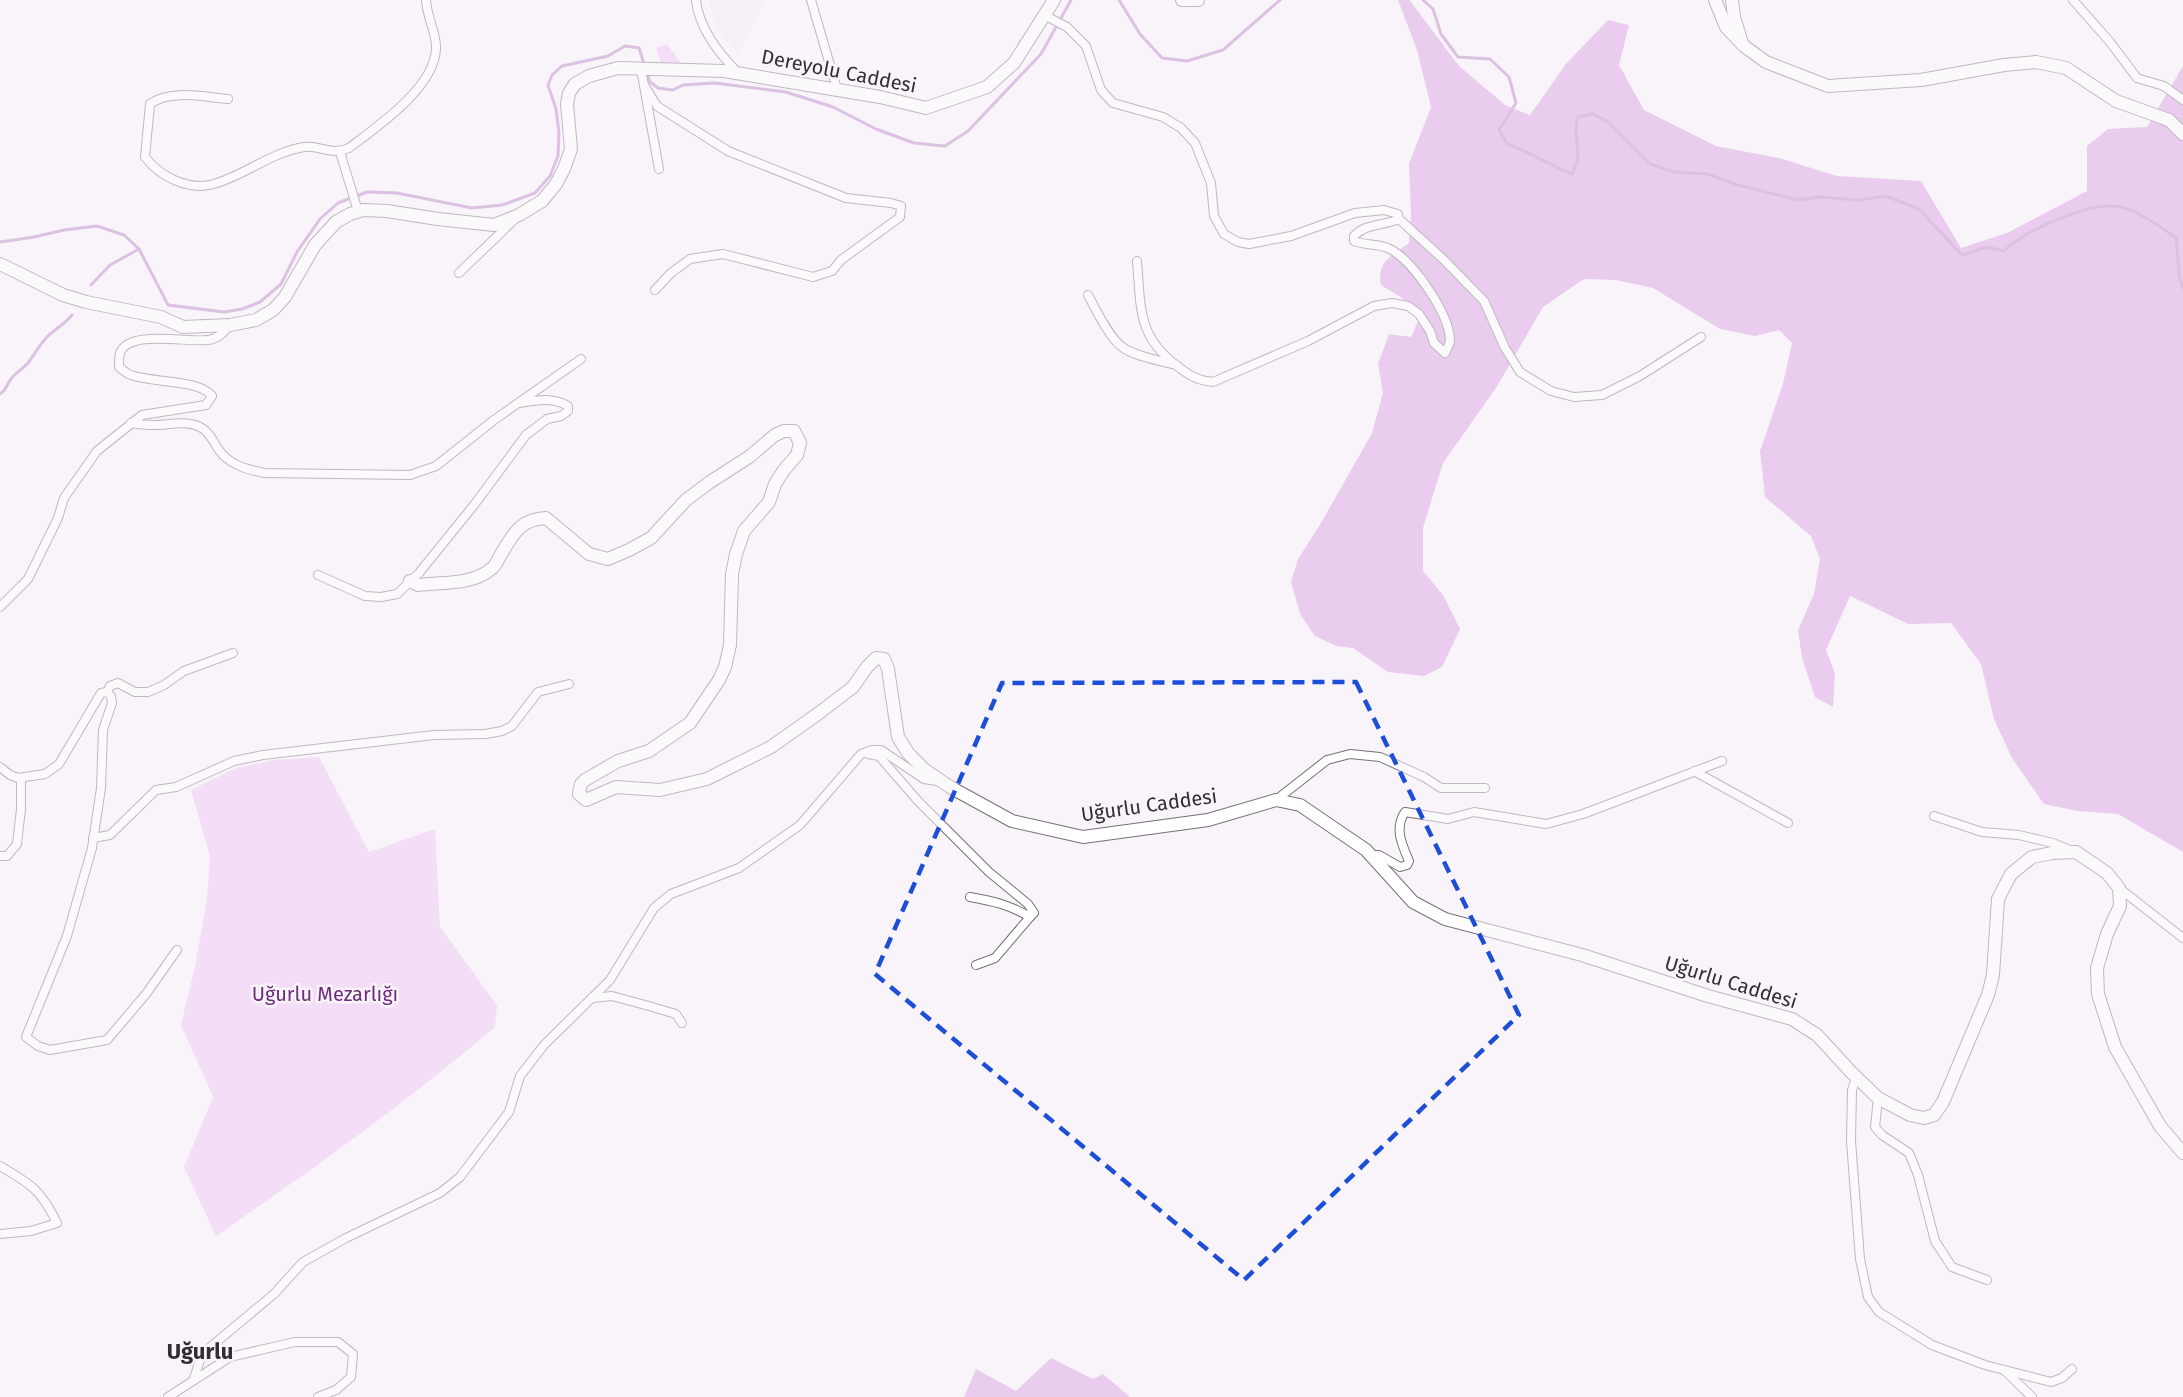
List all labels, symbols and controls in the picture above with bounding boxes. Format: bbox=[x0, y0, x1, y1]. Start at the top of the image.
street label: Dereyolu Caddesi bbox=[759, 44, 919, 98]
street label: Uğurlu Caddesi bbox=[1079, 784, 1219, 826]
street label: Uğurlu Caddesi bbox=[1662, 950, 1800, 1014]
park label: Uğurlu Mezarlığı bbox=[252, 982, 398, 1006]
district label: Uğurlu bbox=[167, 1338, 233, 1365]

